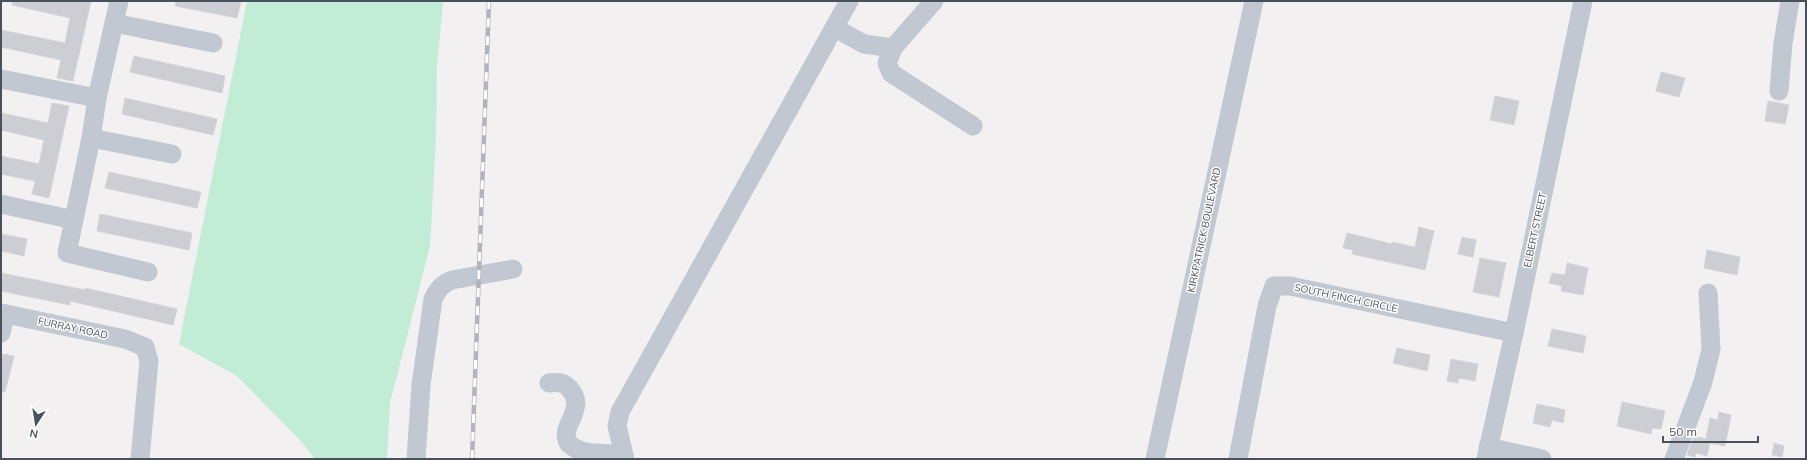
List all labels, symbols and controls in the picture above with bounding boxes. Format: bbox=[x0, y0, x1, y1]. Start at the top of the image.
street label: KIRKPATRICK BOULEVARD bbox=[1184, 166, 1224, 294]
street label: ELBERT STREET bbox=[1521, 191, 1549, 269]
street label: SOUTH FINCH CIRCLE bbox=[1293, 281, 1399, 315]
street label: FURRAY ROAD bbox=[37, 314, 109, 342]
north arrow bbox=[16, 404, 56, 444]
scale bar bbox=[1663, 418, 1758, 444]
text: 50 m bbox=[1669, 424, 1697, 439]
text: N bbox=[28, 426, 39, 441]

